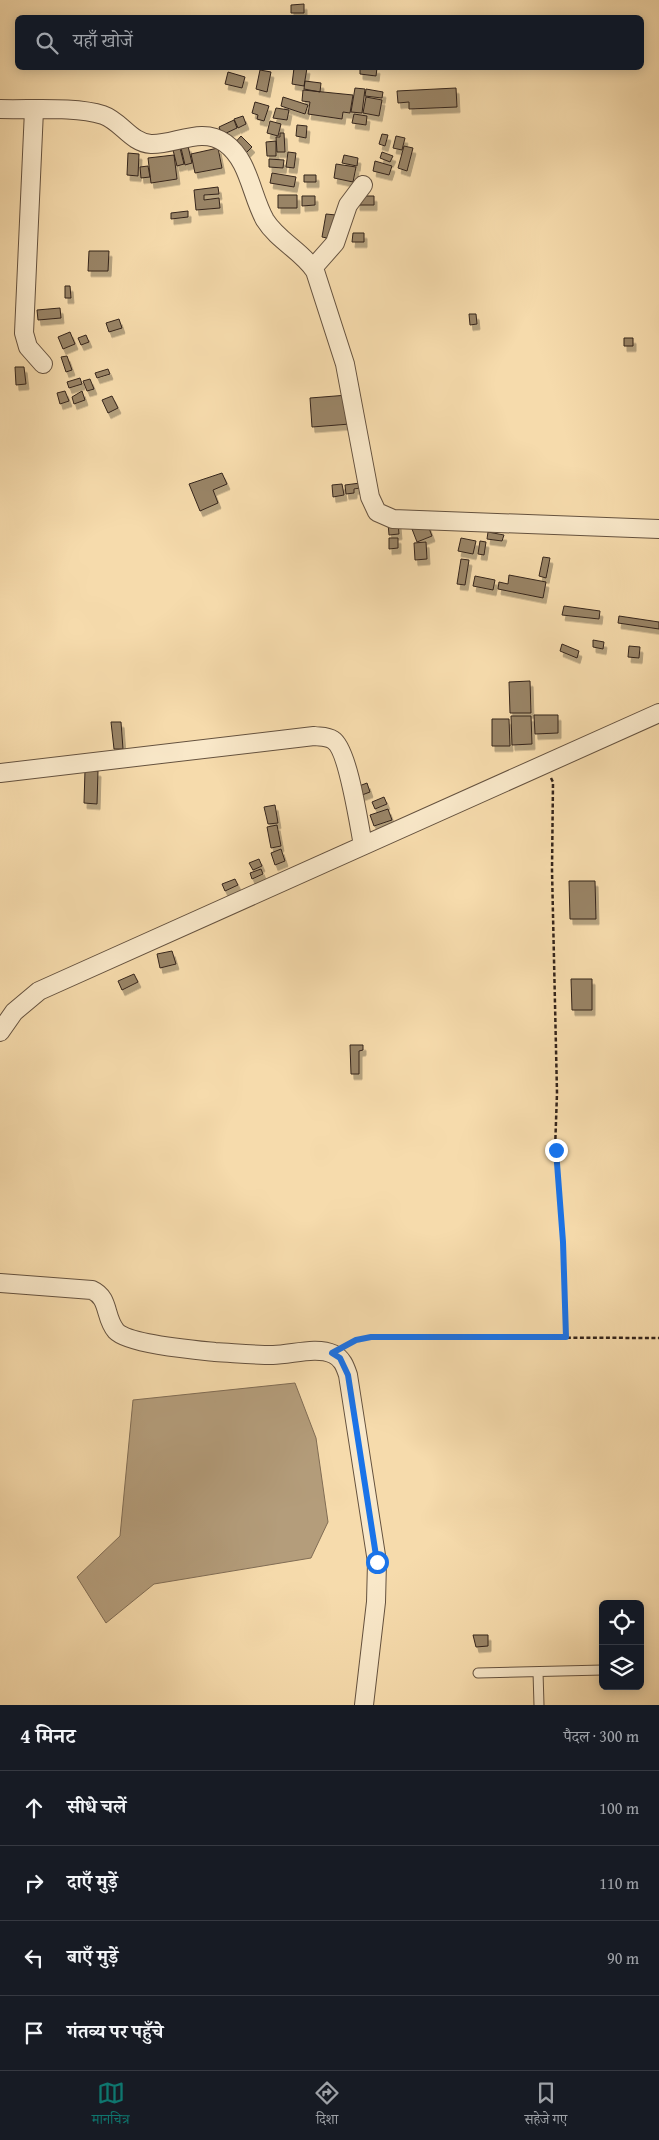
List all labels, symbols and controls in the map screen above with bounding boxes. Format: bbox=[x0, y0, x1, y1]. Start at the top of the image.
search box bbox=[15, 15, 644, 70]
text: यहाँ खोजें bbox=[73, 26, 133, 54]
icon: search bbox=[33, 29, 61, 57]
route end bbox=[545, 1139, 568, 1162]
route start bbox=[366, 1551, 389, 1574]
map controls bbox=[599, 1600, 644, 1690]
button: locate bbox=[599, 1600, 644, 1645]
button: layers bbox=[599, 1645, 644, 1690]
text: 4 मिनट bbox=[20, 1720, 75, 1751]
text: पैदल · 300 m bbox=[563, 1724, 639, 1748]
text: सीधे चलें bbox=[67, 1792, 126, 1820]
icon: ahead bbox=[20, 1794, 48, 1822]
text: 100 m bbox=[599, 1796, 639, 1820]
text: दाएँ मुड़ें bbox=[67, 1867, 118, 1895]
icon: right bbox=[20, 1869, 48, 1897]
text: 110 m bbox=[599, 1871, 639, 1895]
text: बाएँ मुड़ें bbox=[67, 1942, 118, 1970]
icon: left bbox=[20, 1944, 48, 1972]
text: 90 m bbox=[607, 1946, 639, 1970]
text: गंतव्य पर पहुँचे bbox=[67, 2017, 163, 2045]
icon: arrive bbox=[20, 2019, 48, 2047]
tab: मानचित्र bbox=[92, 2079, 130, 2133]
tab: दिशा bbox=[313, 2079, 341, 2133]
tab: सहेजे गए bbox=[524, 2079, 567, 2133]

